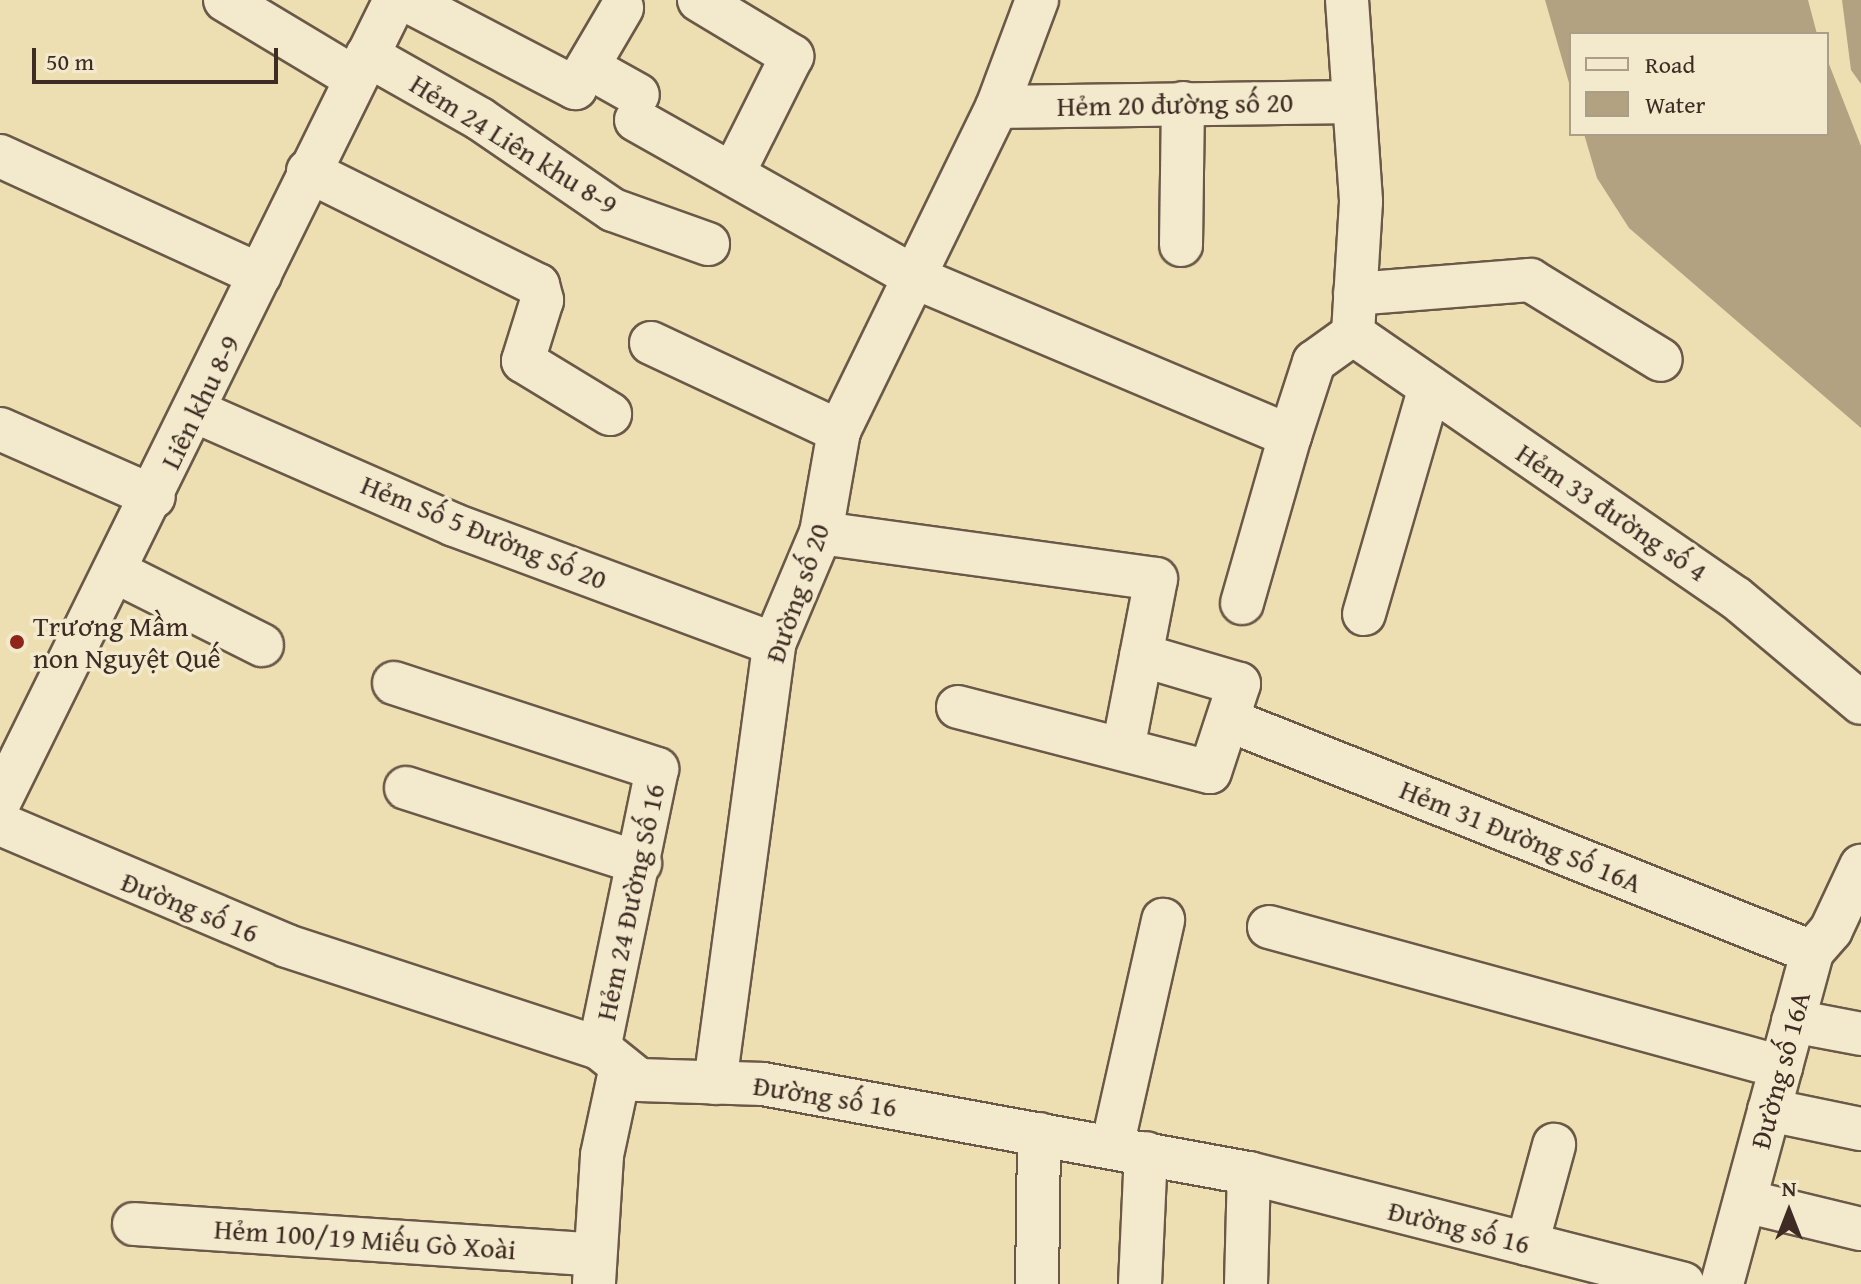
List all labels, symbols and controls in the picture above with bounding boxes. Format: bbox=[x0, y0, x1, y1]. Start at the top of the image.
scale bar bbox=[36, 32, 282, 82]
legend bbox=[1569, 32, 1829, 136]
text: 50 m bbox=[46, 44, 94, 79]
text: Road bbox=[1645, 47, 1695, 82]
street label: Hẻm 24 Liên khu 8-9 bbox=[404, 67, 624, 221]
street label: Hẻm 20 đường số 20 bbox=[1056, 85, 1294, 123]
text: Water bbox=[1645, 87, 1705, 122]
street label: Liên khu 8-9 bbox=[153, 330, 247, 474]
street label: Hẻm 33 đường số 4 bbox=[1510, 436, 1714, 588]
street label: Hẻm Số 5 Đường Số 20 bbox=[356, 467, 612, 597]
street label: Đường số 20 bbox=[758, 519, 836, 667]
place label: Trương Mầm non Nguyệt Quế bbox=[33, 609, 221, 675]
marker: Trương Mầm non Nguyệt Quế bbox=[8, 633, 26, 651]
street label: Hẻm 31 Đường Số 16A bbox=[1395, 772, 1647, 900]
street label: Hẻm 24 Đường Số 16 bbox=[589, 781, 671, 1023]
street label: Đường số 16 bbox=[117, 864, 263, 950]
street label: Đường số 16A bbox=[1743, 988, 1817, 1152]
street label: Đường số 16 bbox=[751, 1068, 899, 1124]
north arrow bbox=[1749, 1172, 1829, 1252]
text: N bbox=[1782, 1172, 1796, 1204]
street label: Đường số 16 bbox=[1385, 1193, 1533, 1261]
street label: Hẻm 100/19 Miếu Gò Xoài bbox=[213, 1212, 517, 1266]

